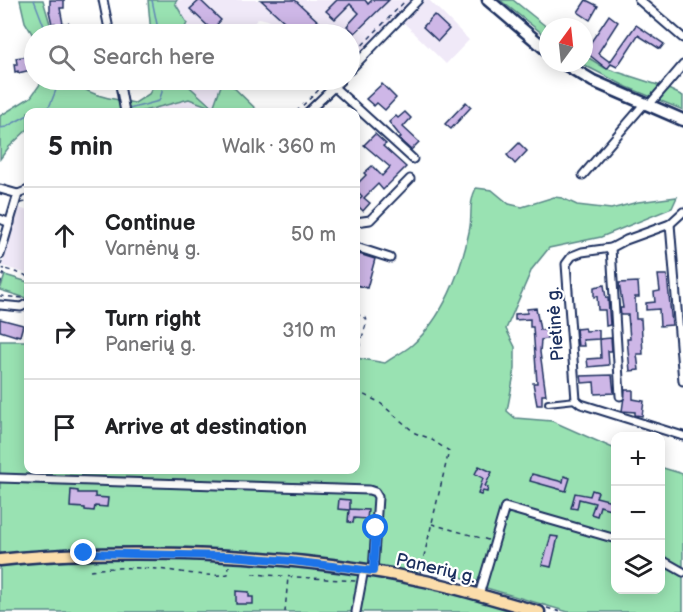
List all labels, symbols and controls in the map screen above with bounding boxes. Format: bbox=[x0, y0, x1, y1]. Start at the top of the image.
north arrow bbox=[539, 18, 593, 72]
search box bbox=[24, 24, 360, 90]
icon: search bbox=[45, 41, 78, 74]
text: Search here bbox=[93, 44, 215, 71]
text: 5 min bbox=[48, 132, 113, 163]
text: Walk · 360 m bbox=[222, 135, 336, 159]
text: Continue bbox=[105, 210, 195, 237]
icon: ahead bbox=[48, 219, 81, 252]
text: 50 m bbox=[291, 223, 336, 247]
text: Varnėnų g. bbox=[105, 237, 200, 261]
street label: Pietinė g. bbox=[542, 286, 569, 362]
text: Turn right bbox=[105, 306, 201, 333]
icon: right bbox=[48, 315, 81, 348]
text: 310 m bbox=[282, 319, 336, 343]
text: Panerių g. bbox=[105, 333, 196, 357]
icon: arrive bbox=[48, 411, 81, 444]
text: Arrive at destination bbox=[105, 414, 307, 441]
map controls bbox=[611, 432, 665, 594]
button: + bbox=[611, 432, 665, 486]
button: − bbox=[611, 486, 665, 540]
route start bbox=[362, 514, 388, 540]
route end bbox=[70, 539, 96, 565]
button: layers bbox=[611, 540, 665, 594]
street label: Panerių g. bbox=[394, 549, 478, 588]

